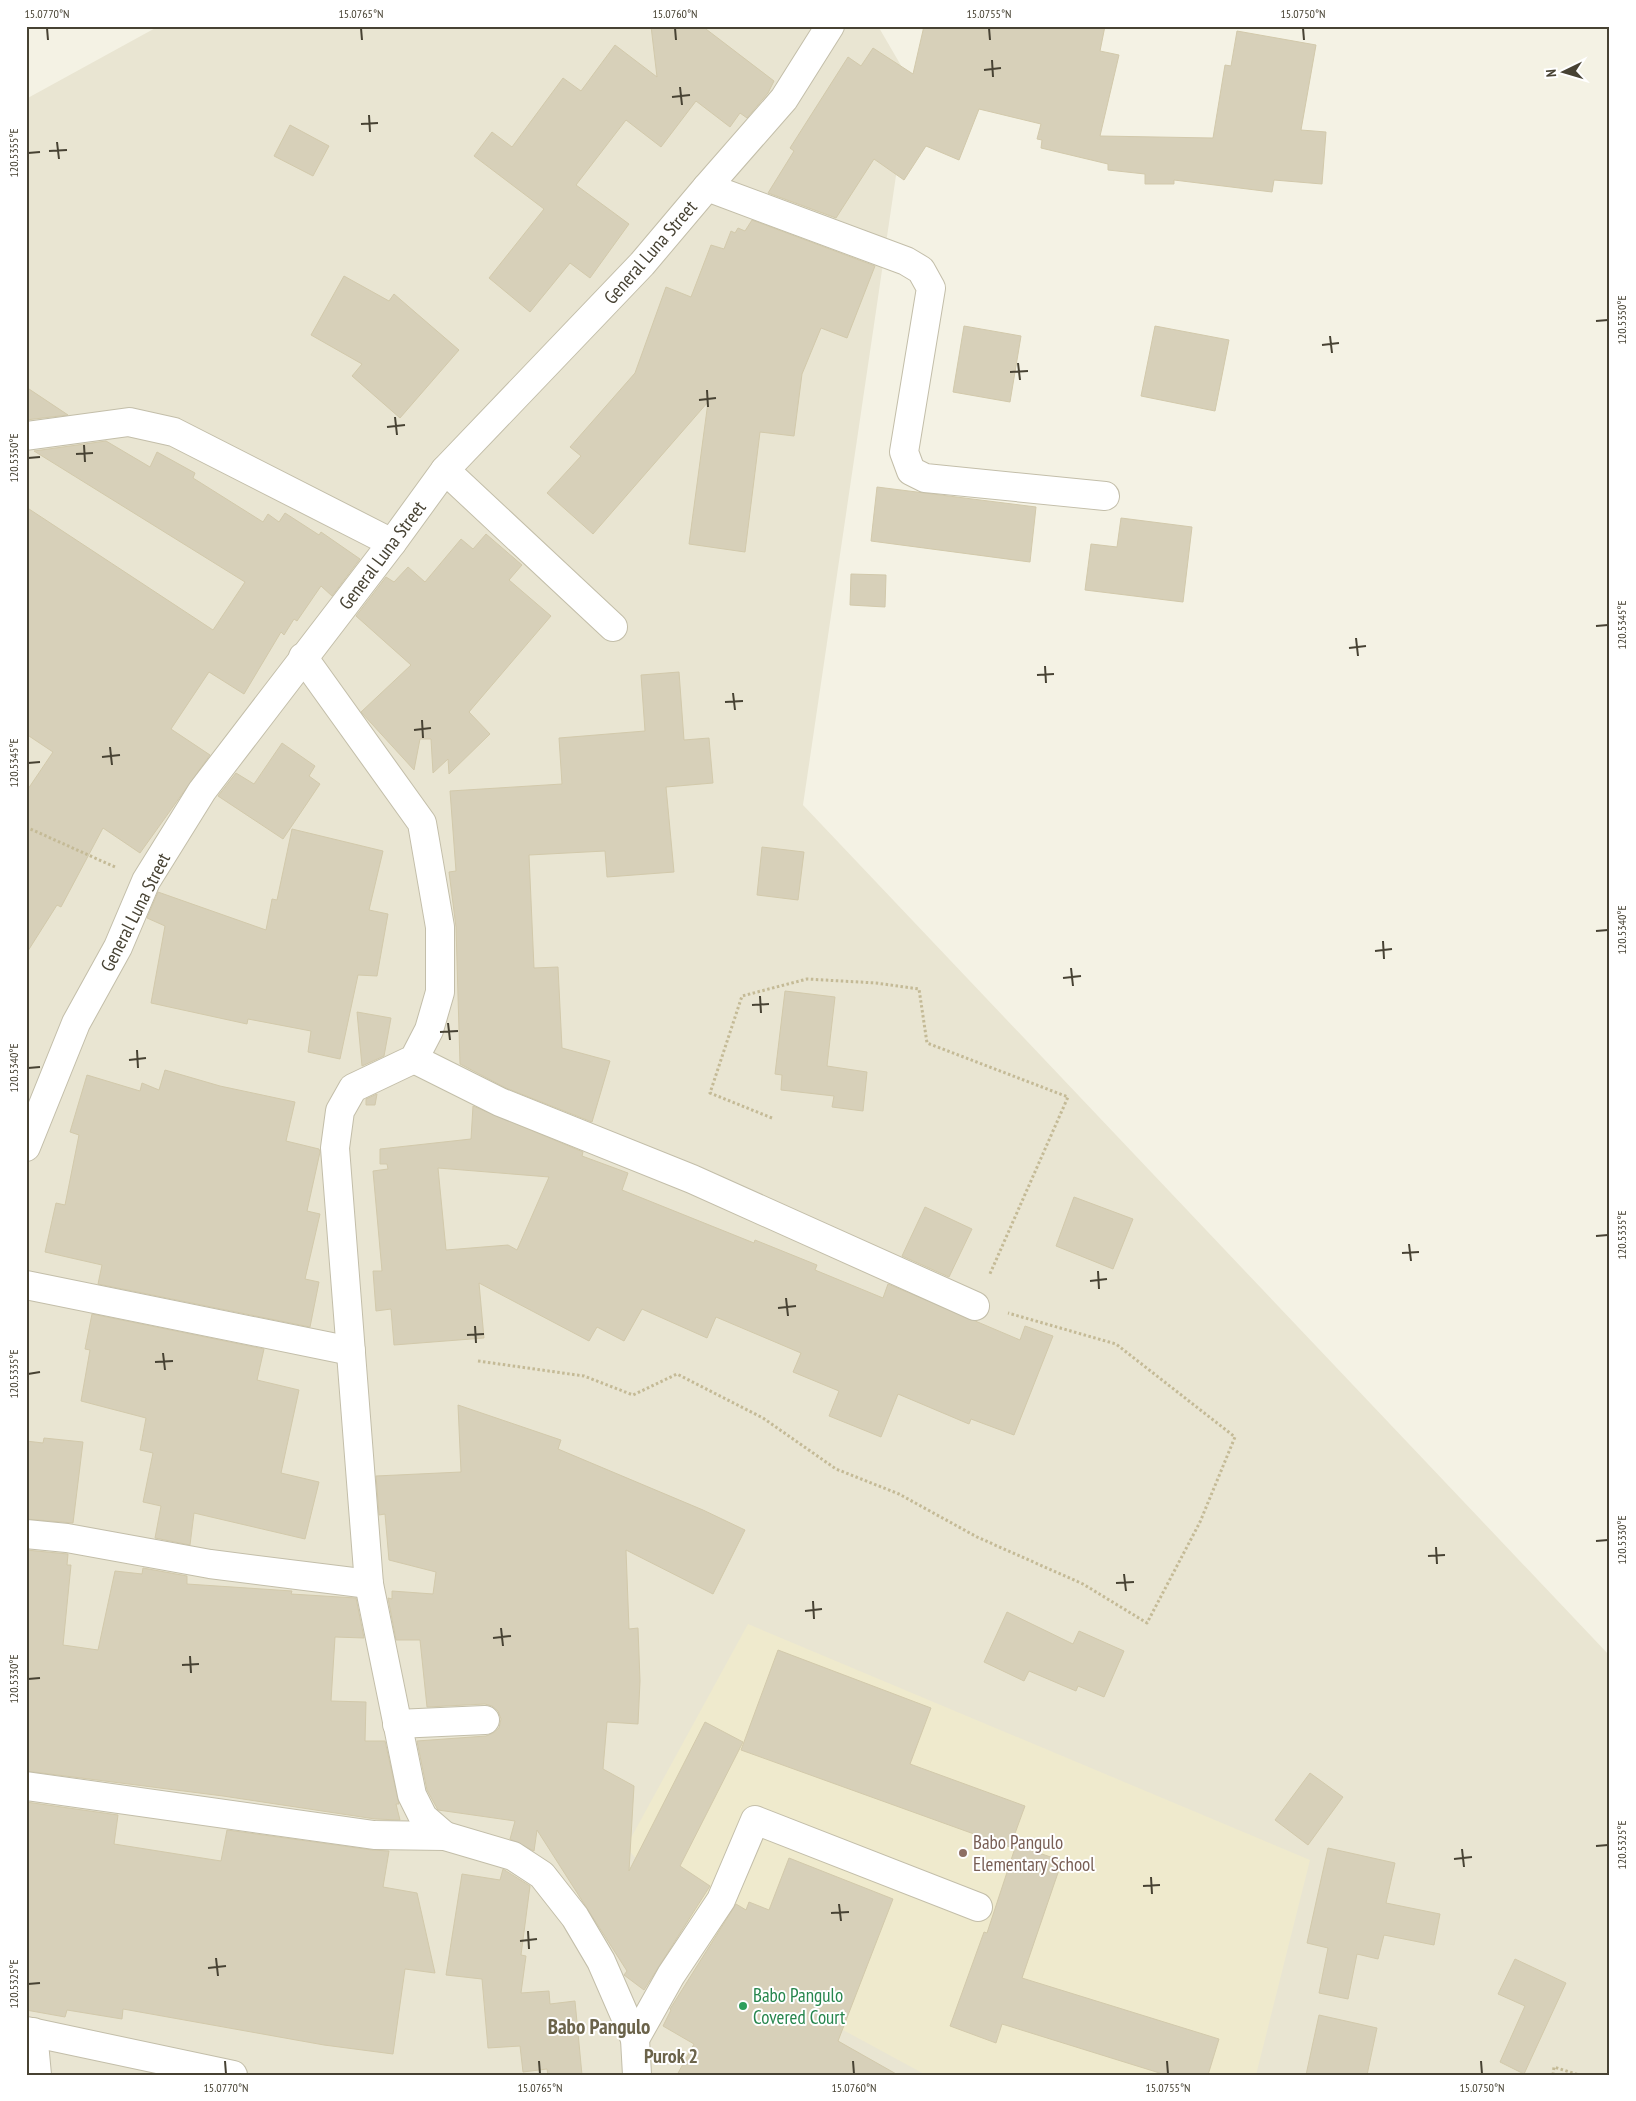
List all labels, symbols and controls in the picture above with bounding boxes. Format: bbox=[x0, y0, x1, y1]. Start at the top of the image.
text: 15.0770°N bbox=[24, 6, 70, 21]
text: 15.0765°N bbox=[338, 6, 384, 21]
text: 15.0760°N bbox=[652, 6, 698, 21]
text: 15.0755°N bbox=[966, 6, 1012, 21]
text: 15.0750°N bbox=[1280, 6, 1326, 21]
north arrow bbox=[1538, 48, 1588, 98]
text: N bbox=[1542, 69, 1560, 78]
text: 120.5355°E bbox=[6, 128, 21, 178]
street label: General Luna Street bbox=[598, 195, 702, 309]
text: 120.5350°E bbox=[1614, 295, 1629, 345]
text: 120.5350°E bbox=[6, 433, 21, 483]
street label: General Luna Street bbox=[333, 495, 431, 614]
text: 120.5345°E bbox=[1614, 600, 1629, 650]
text: 120.5345°E bbox=[6, 738, 21, 788]
street label: General Luna Street bbox=[95, 848, 176, 975]
text: 120.5340°E bbox=[1614, 905, 1629, 955]
text: 120.5340°E bbox=[6, 1043, 21, 1093]
text: 120.5335°E bbox=[1614, 1210, 1629, 1260]
text: 120.5335°E bbox=[6, 1349, 21, 1399]
text: 120.5330°E bbox=[1614, 1515, 1629, 1565]
text: 120.5330°E bbox=[6, 1654, 21, 1704]
text: 120.5325°E bbox=[1614, 1820, 1629, 1870]
place label: Babo Pangulo Elementary School bbox=[973, 1830, 1095, 1876]
marker: Babo Pangulo Elementary School bbox=[957, 1847, 969, 1859]
text: 120.5325°E bbox=[6, 1959, 21, 2009]
place label: Babo Pangulo Covered Court bbox=[753, 1983, 846, 2029]
marker: Babo Pangulo Covered Court bbox=[737, 2000, 749, 2012]
district label: Babo Pangulo bbox=[548, 2013, 650, 2040]
district label: Purok 2 bbox=[644, 2043, 698, 2069]
text: 15.0770°N bbox=[203, 2080, 249, 2095]
text: 15.0765°N bbox=[517, 2080, 563, 2095]
text: 15.0760°N bbox=[831, 2080, 877, 2095]
text: 15.0755°N bbox=[1145, 2080, 1191, 2095]
text: 15.0750°N bbox=[1459, 2080, 1505, 2095]

